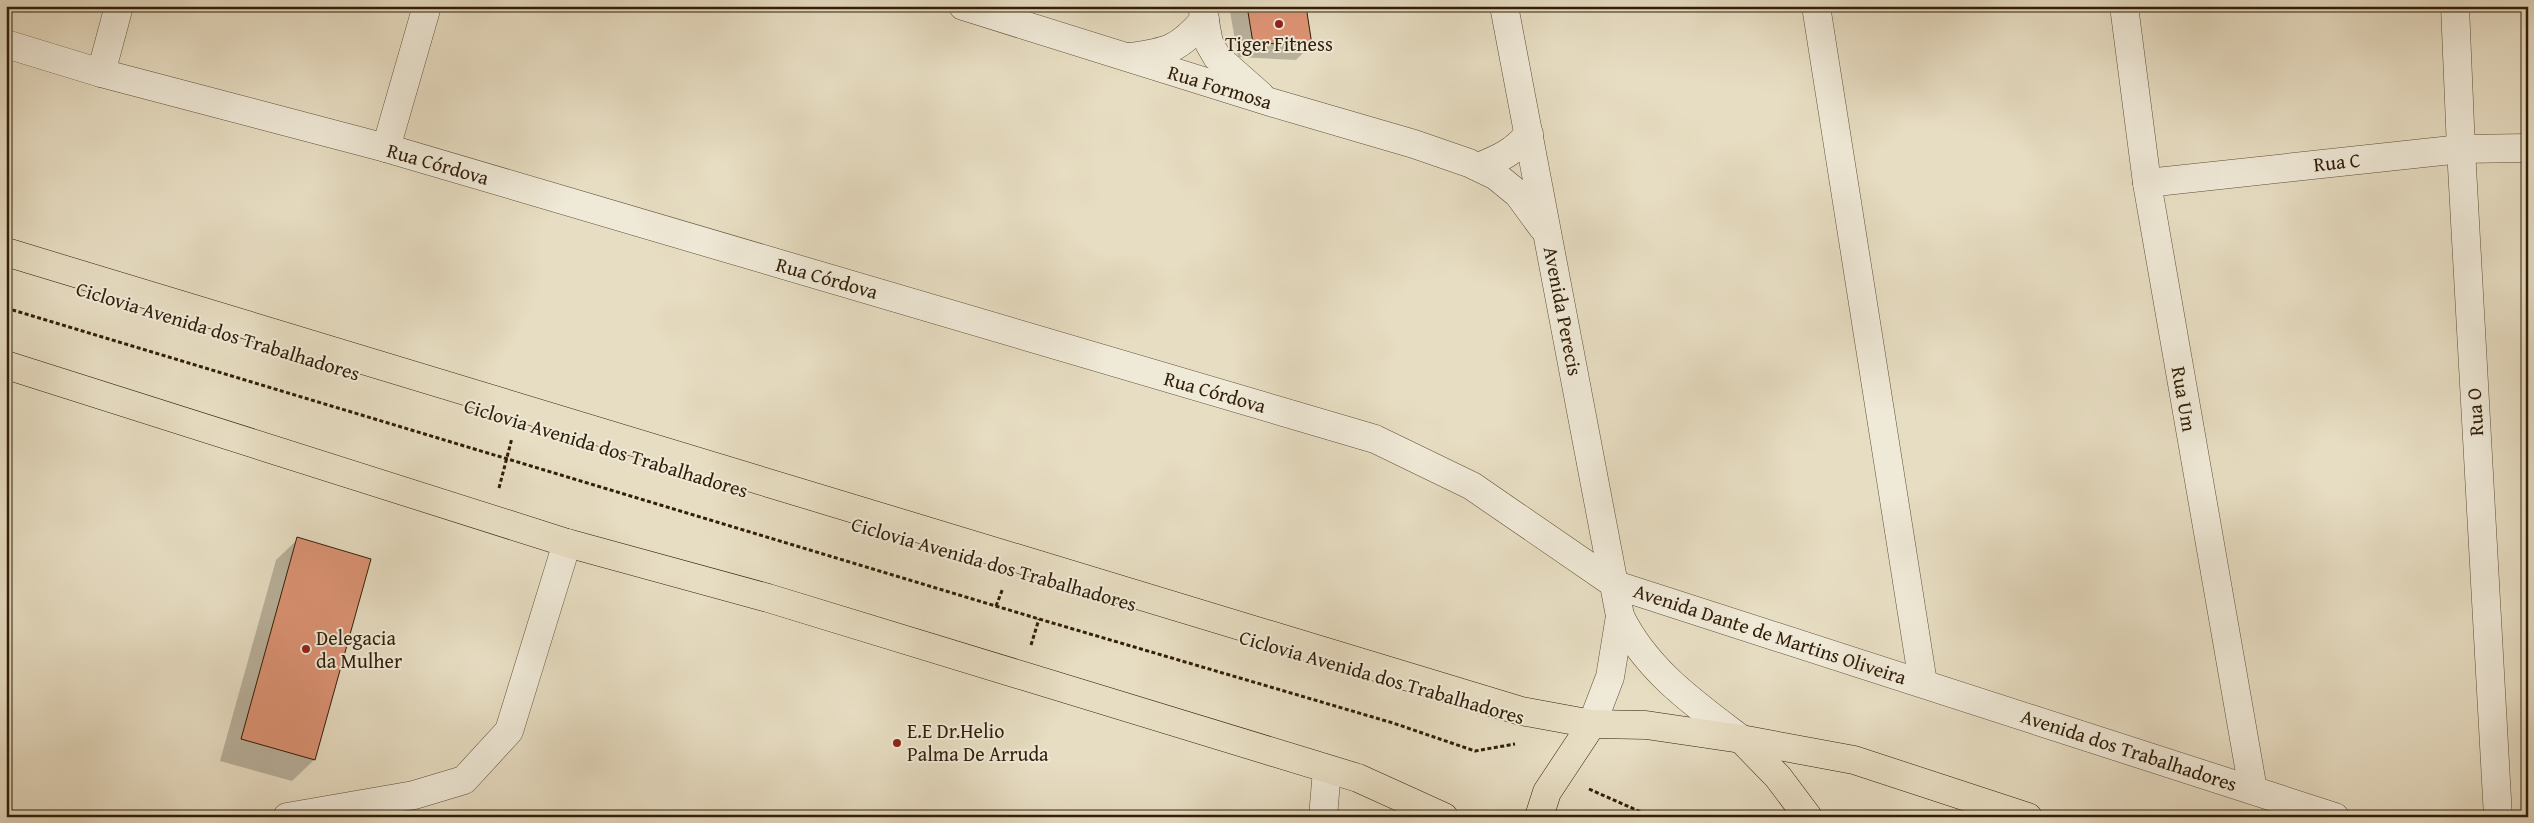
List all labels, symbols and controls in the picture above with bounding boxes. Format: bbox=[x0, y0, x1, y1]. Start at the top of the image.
marker: Tiger Fitness bbox=[1273, 18, 1285, 30]
place label: Tiger Fitness bbox=[1225, 29, 1333, 58]
street label: Rua Formosa bbox=[1164, 57, 1276, 116]
street label: Rua Córdova bbox=[384, 135, 493, 192]
street label: Rua C bbox=[2312, 145, 2362, 178]
street label: Avenida Perecis bbox=[1537, 244, 1590, 378]
street label: Rua Córdova bbox=[773, 249, 882, 306]
street label: Ciclovia Avenida dos Trabalhadores bbox=[73, 273, 364, 388]
street label: Rua Córdova bbox=[1161, 363, 1270, 420]
street label: Rua Um bbox=[2165, 364, 2205, 434]
street label: Rua O bbox=[2459, 387, 2490, 437]
street label: Ciclovia Avenida dos Trabalhadores bbox=[461, 390, 752, 505]
street label: Ciclovia Avenida dos Trabalhadores bbox=[848, 509, 1140, 618]
street label: Avenida Dante de Martins Oliveira bbox=[1630, 576, 1911, 692]
street label: Ciclovia Avenida dos Trabalhadores bbox=[1236, 622, 1528, 731]
place label: Delegacia da Mulher bbox=[316, 623, 402, 675]
marker: Delegacia da Mulher bbox=[300, 643, 312, 655]
street label: Avenida dos Trabalhadores bbox=[2017, 701, 2241, 798]
place label: E.E Dr.Helio Palma De Arruda bbox=[907, 716, 1049, 768]
marker: E.E Dr.Helio Palma De Arruda bbox=[891, 737, 903, 749]

